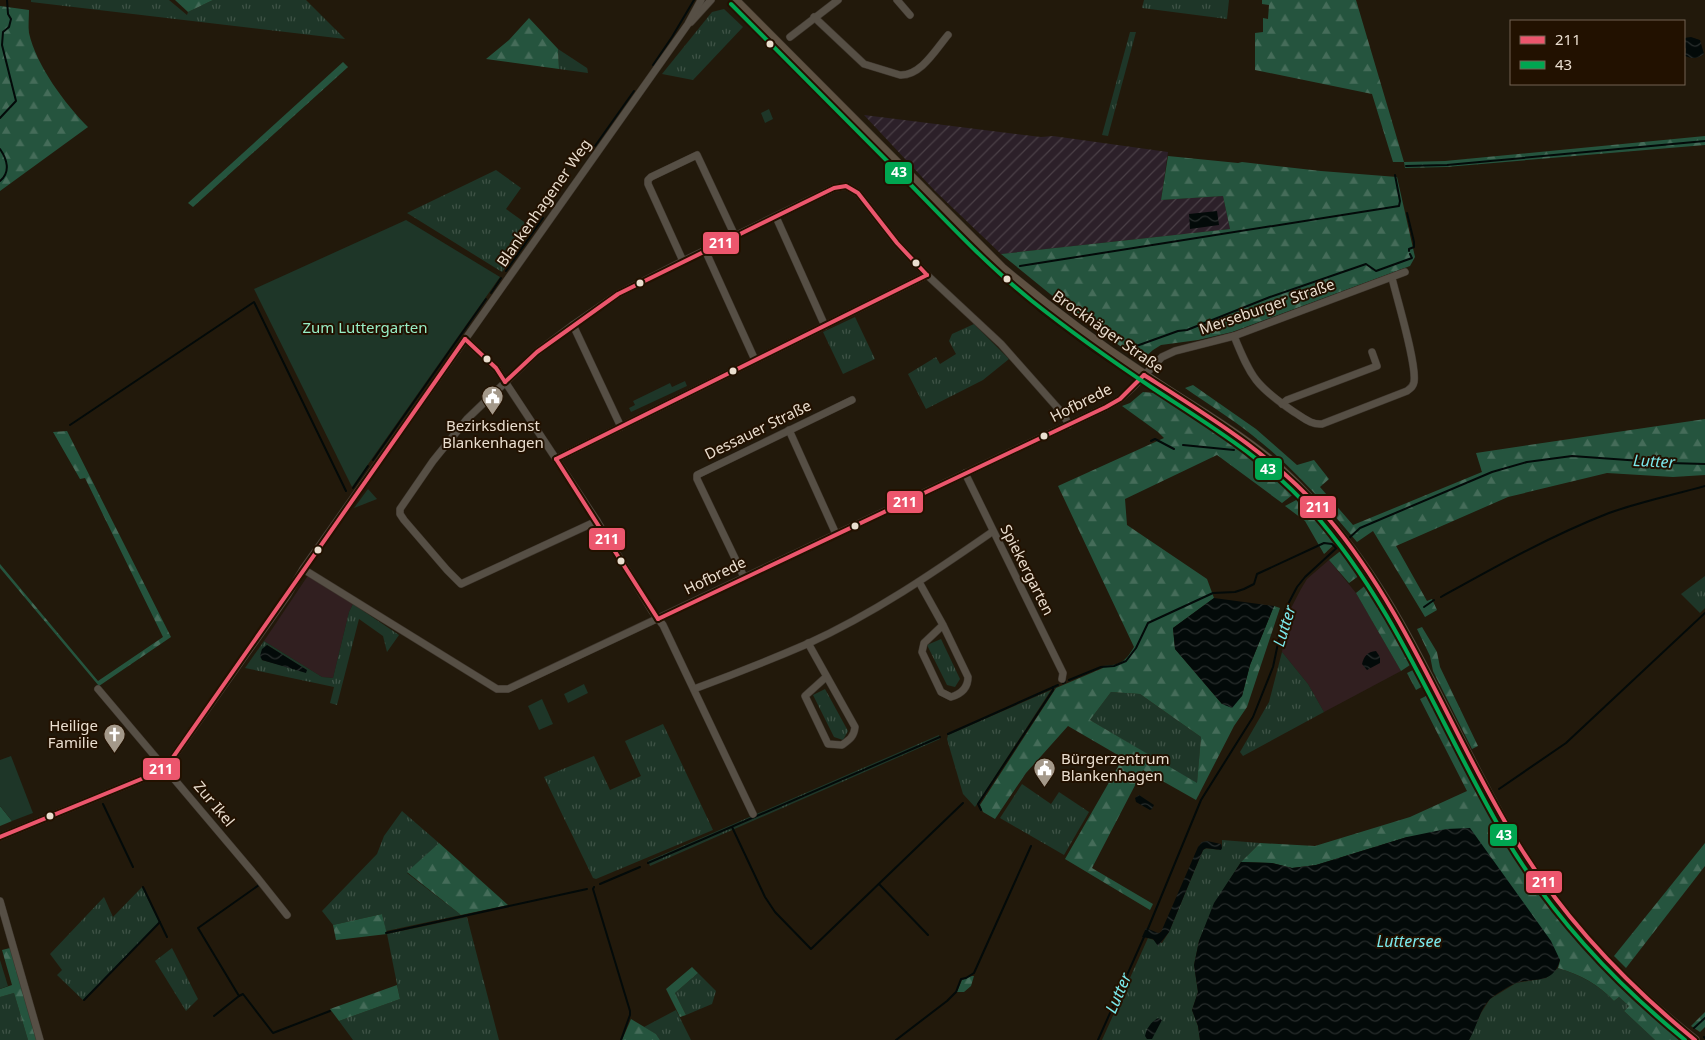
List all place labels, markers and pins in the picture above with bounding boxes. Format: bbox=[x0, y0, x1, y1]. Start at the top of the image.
unlabelled marker bbox=[765, 39, 775, 49]
unlabelled marker bbox=[911, 258, 921, 268]
unlabelled marker bbox=[1002, 274, 1012, 284]
unlabelled marker bbox=[635, 278, 645, 288]
unlabelled marker bbox=[482, 354, 492, 364]
unlabelled marker bbox=[728, 366, 738, 376]
public building icon: Bezirksdienst Blankenhagen bbox=[481, 385, 505, 416]
place label: Bezirksdienst Blankenhagen bbox=[442, 415, 544, 452]
unlabelled marker bbox=[1039, 431, 1049, 441]
unlabelled marker bbox=[850, 521, 860, 531]
unlabelled marker bbox=[313, 545, 323, 555]
unlabelled marker bbox=[616, 556, 626, 566]
place label: Heilige Familie bbox=[48, 715, 98, 752]
church icon: Heilige Familie bbox=[102, 723, 126, 754]
place label: Bürgerzentrum Blankenhagen bbox=[1061, 748, 1170, 785]
public building icon: Bürgerzentrum Blankenhagen bbox=[1033, 756, 1057, 787]
unlabelled marker bbox=[45, 811, 55, 821]

